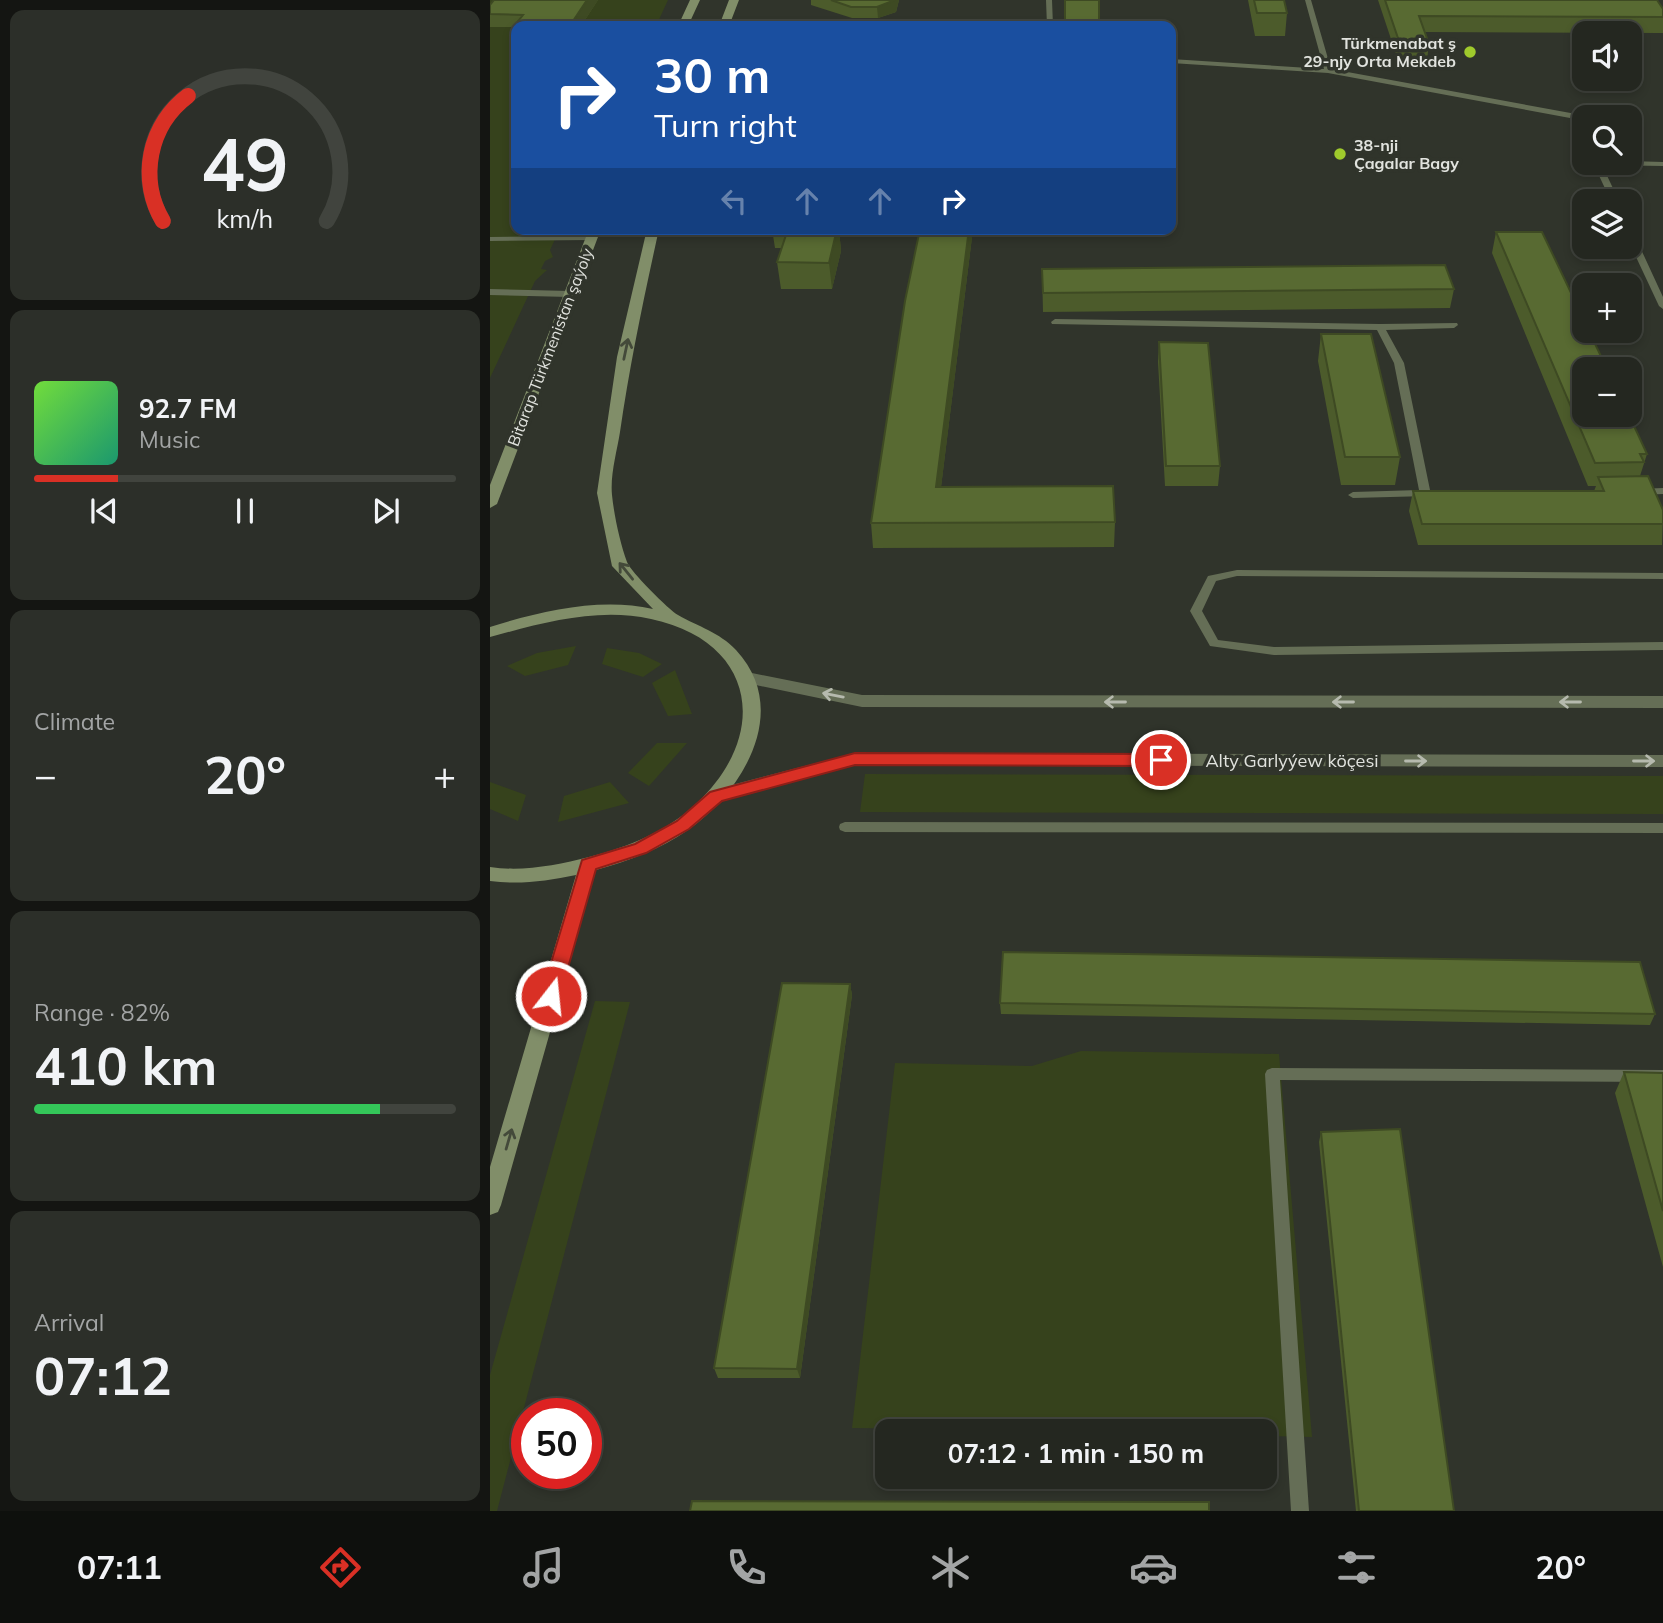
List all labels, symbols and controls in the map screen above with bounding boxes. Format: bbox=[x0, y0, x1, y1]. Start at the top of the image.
map controls bbox=[1572, 21, 1642, 427]
button: sound bbox=[1572, 21, 1642, 91]
place label: Türkmenabat ş 29-njy Orta Mekdeb bbox=[1303, 33, 1456, 71]
text: 30 m bbox=[654, 44, 770, 105]
marker: Türkmenabat ş 29-njy Orta Mekdeb bbox=[1462, 44, 1478, 60]
icon: right bbox=[539, 49, 630, 140]
text: Turn right bbox=[654, 105, 797, 145]
button: search bbox=[1572, 105, 1642, 175]
text: 49 bbox=[201, 118, 289, 209]
place label: 38-nji Çagalar Bagy bbox=[1354, 135, 1459, 173]
marker: 38-nji Çagalar Bagy bbox=[1332, 146, 1348, 162]
icon: left bbox=[715, 182, 753, 220]
icon: ahead bbox=[788, 182, 826, 220]
icon: ahead bbox=[861, 182, 899, 220]
icon: right bbox=[934, 182, 972, 220]
button: layers bbox=[1572, 189, 1642, 259]
text: km/h bbox=[217, 203, 273, 234]
street label: Bitarap Türkmenistan şaýoly bbox=[503, 245, 597, 449]
button: + bbox=[1572, 273, 1642, 343]
one-way arrow bbox=[620, 338, 634, 361]
button: − bbox=[1572, 357, 1642, 427]
text: 92.7 FM bbox=[139, 392, 237, 425]
text: Music bbox=[139, 425, 200, 454]
icon: previous bbox=[85, 492, 123, 530]
icon: pause bbox=[226, 492, 264, 530]
icon: next bbox=[367, 492, 405, 530]
one-way arrow bbox=[619, 562, 634, 580]
one-way arrow bbox=[822, 688, 845, 702]
one-way arrow bbox=[1104, 695, 1127, 709]
one-way arrow bbox=[1332, 695, 1355, 709]
one-way arrow bbox=[1559, 695, 1582, 709]
text: Climate bbox=[34, 707, 115, 736]
pin bbox=[1131, 730, 1191, 790]
icon: arrive bbox=[1142, 741, 1180, 779]
text: 20° bbox=[204, 742, 286, 807]
street label: Alty Garlyýew köçesi bbox=[1205, 749, 1379, 772]
text: − bbox=[34, 751, 57, 799]
text: + bbox=[433, 751, 456, 799]
one-way arrow bbox=[1405, 754, 1428, 768]
one-way arrow bbox=[1632, 754, 1655, 768]
position arrow bbox=[514, 959, 588, 1033]
text: Range · 82% bbox=[34, 998, 170, 1027]
text: 410 km bbox=[34, 1033, 217, 1098]
one-way arrow bbox=[503, 1129, 516, 1151]
text: Arrival bbox=[34, 1308, 104, 1337]
text: 07:12 bbox=[34, 1343, 172, 1408]
speed limit sign: 50 bbox=[511, 1398, 602, 1489]
text: 07:12 · 1 min · 150 m bbox=[948, 1437, 1204, 1470]
icon: directions bbox=[316, 1543, 365, 1592]
icon: music bbox=[519, 1543, 568, 1592]
icon: phone bbox=[722, 1543, 771, 1592]
icon: climate bbox=[926, 1543, 975, 1592]
icon: car bbox=[1129, 1543, 1178, 1592]
icon: filters bbox=[1332, 1543, 1381, 1592]
text: 07:11 bbox=[77, 1547, 162, 1587]
text: 20° bbox=[1535, 1547, 1586, 1587]

